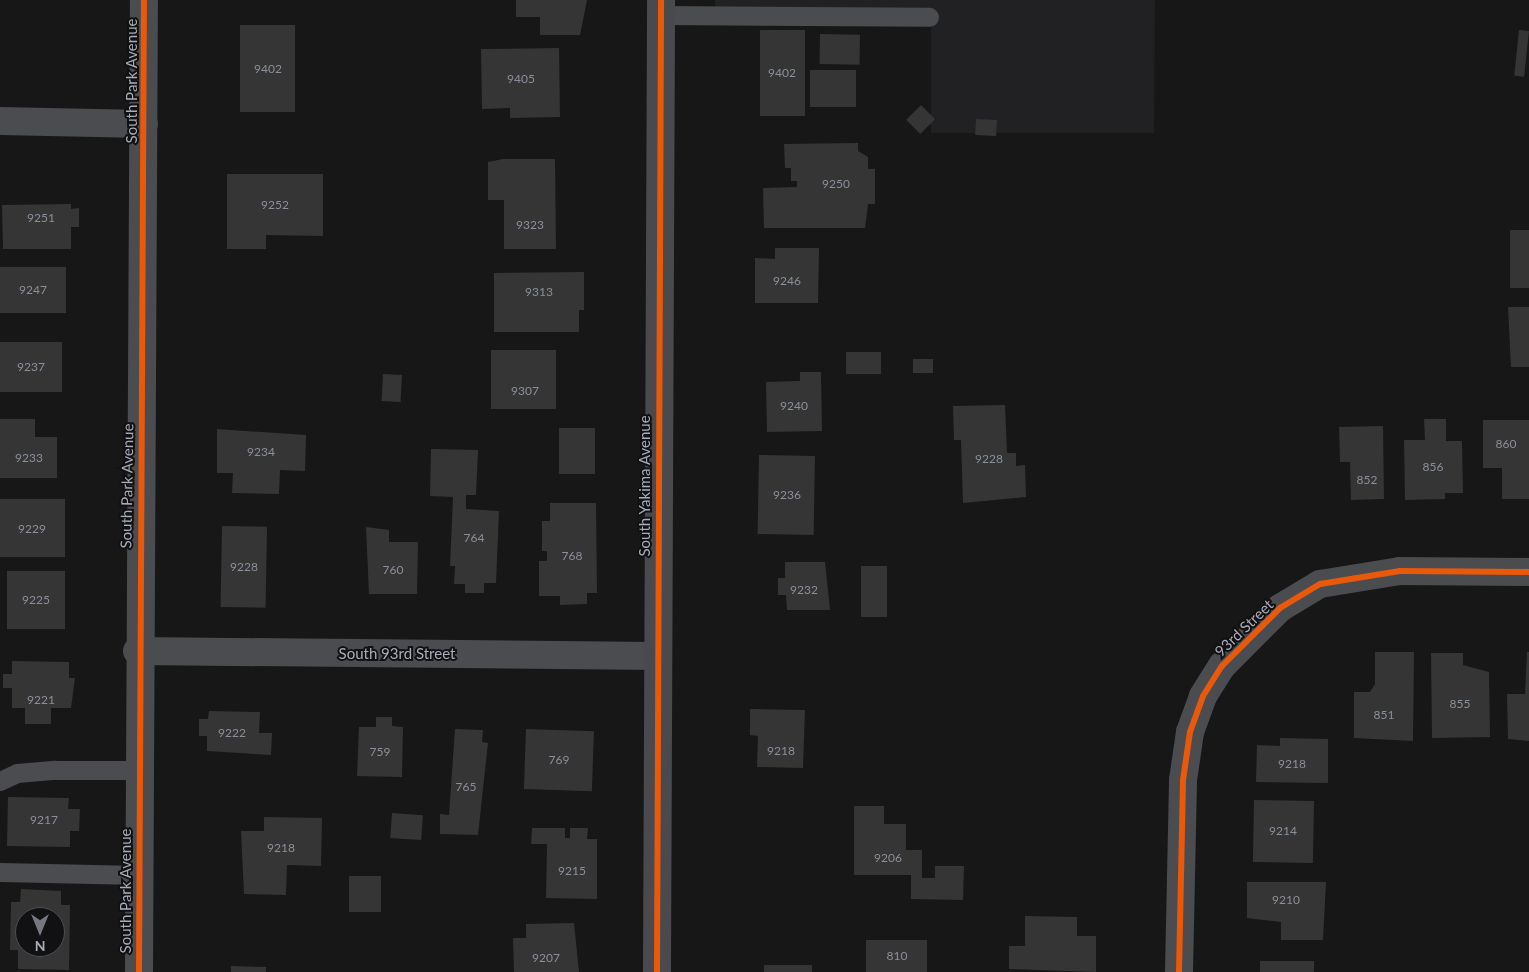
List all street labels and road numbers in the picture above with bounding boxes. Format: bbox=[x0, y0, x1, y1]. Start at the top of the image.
street label: South Park Avenue bbox=[123, 18, 141, 144]
street label: South Yakima Avenue bbox=[636, 415, 654, 557]
street label: South Park Avenue bbox=[117, 423, 137, 549]
street label: 93rd Street bbox=[1211, 596, 1277, 660]
street label: South 93rd Street bbox=[339, 645, 455, 663]
street label: South Park Avenue bbox=[117, 828, 135, 954]

